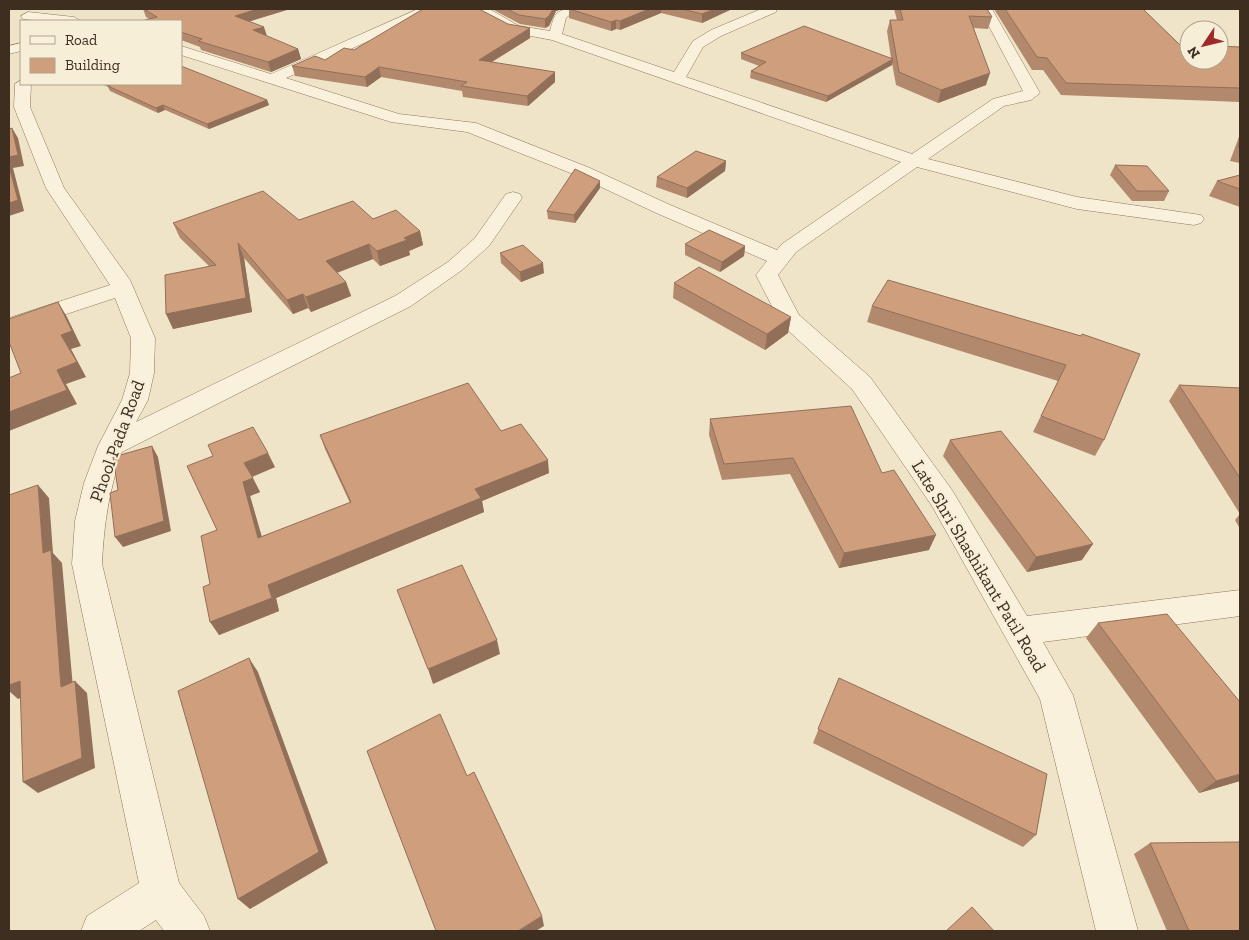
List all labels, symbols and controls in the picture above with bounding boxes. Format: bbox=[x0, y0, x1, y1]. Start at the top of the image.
legend bbox=[20, 20, 182, 85]
north arrow bbox=[1179, 20, 1229, 70]
text: Road bbox=[65, 31, 98, 49]
text: N bbox=[1184, 43, 1204, 61]
text: Building bbox=[65, 56, 120, 74]
street label: Phool Pada Road bbox=[85, 377, 149, 505]
street label: Late Shri Shashikant Patil Road bbox=[907, 456, 1051, 676]

